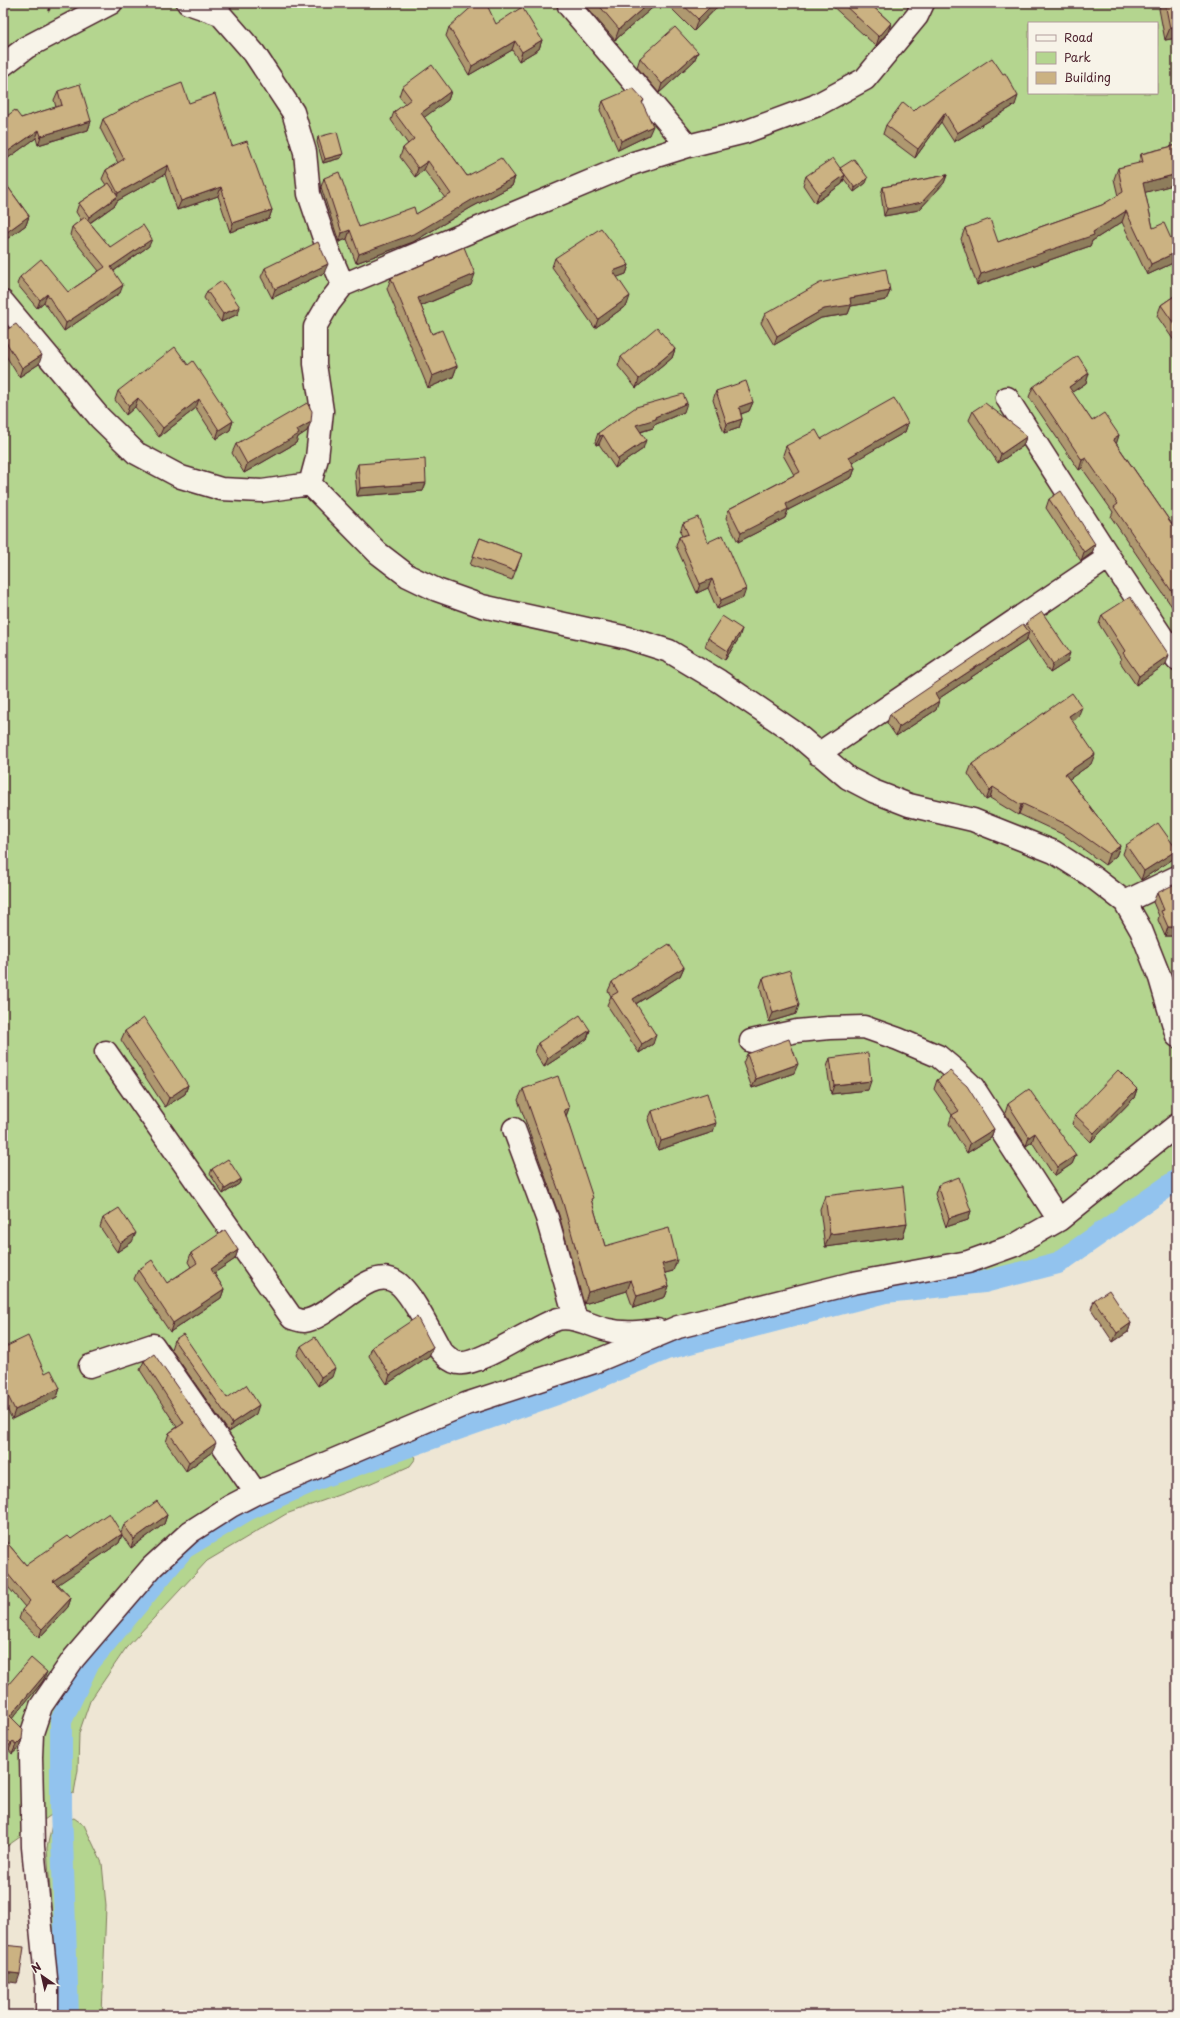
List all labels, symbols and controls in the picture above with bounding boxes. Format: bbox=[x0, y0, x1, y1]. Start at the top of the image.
legend bbox=[1028, 22, 1158, 94]
text: Road bbox=[1064, 28, 1093, 46]
text: Park bbox=[1064, 48, 1091, 66]
text: Building bbox=[1064, 68, 1111, 86]
north arrow bbox=[22, 1956, 62, 1996]
text: N bbox=[28, 1958, 45, 1977]

